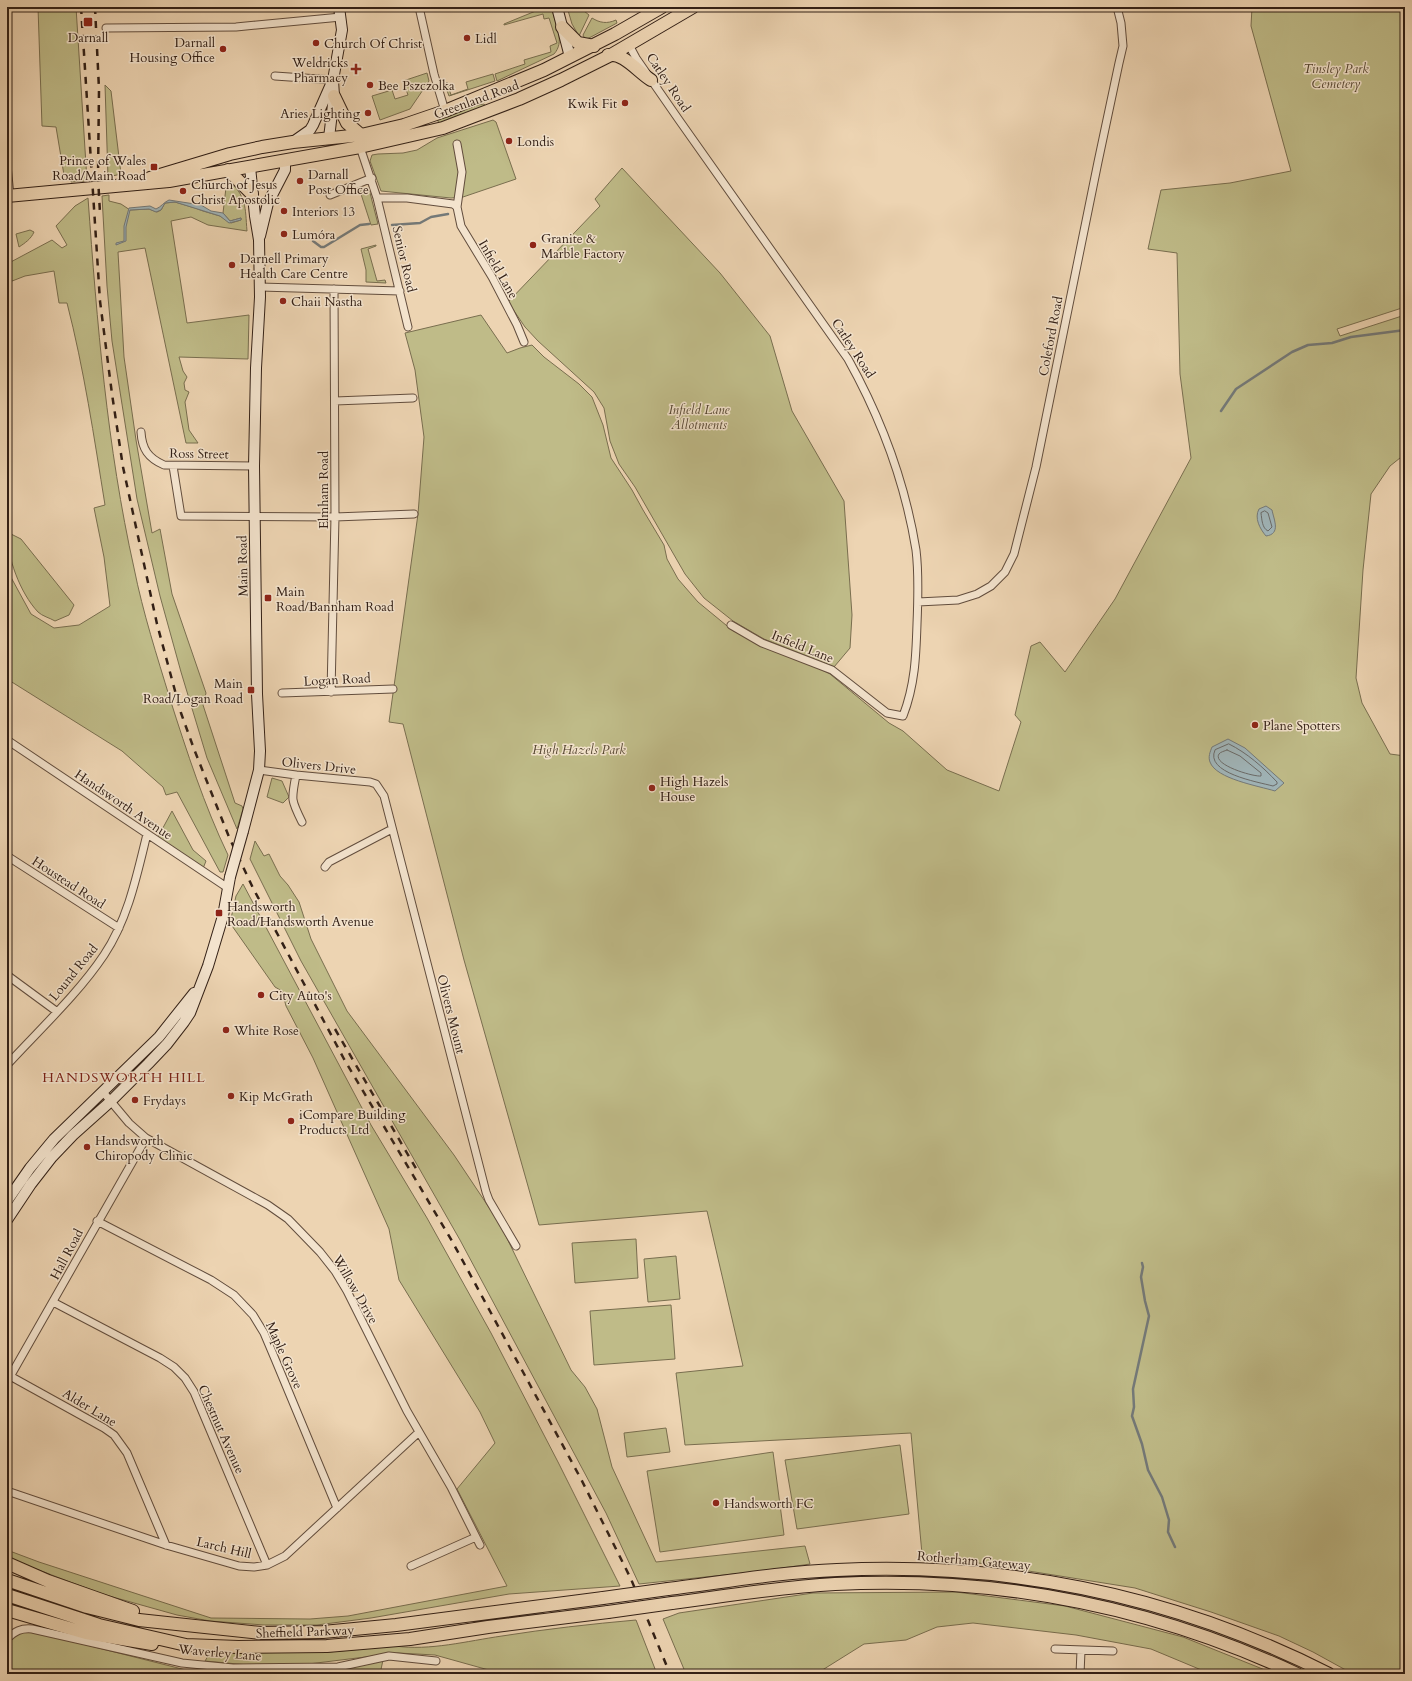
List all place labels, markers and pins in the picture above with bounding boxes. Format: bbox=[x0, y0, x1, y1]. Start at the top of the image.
marker: Darnall bbox=[82, 16, 94, 28]
place label: Darnall bbox=[68, 29, 109, 47]
place label: Lidl bbox=[475, 30, 497, 48]
marker: Lidl bbox=[462, 33, 472, 43]
place label: Darnall Housing Office bbox=[130, 34, 216, 67]
place label: Church Of Christ bbox=[324, 35, 422, 53]
marker: Church Of Christ bbox=[311, 38, 321, 48]
marker: Darnall Housing Office bbox=[218, 44, 228, 54]
place label: Weldricks Pharmacy bbox=[291, 54, 348, 87]
marker: Weldricks Pharmacy bbox=[351, 64, 361, 74]
place label: Bee Pszczolka bbox=[378, 77, 455, 95]
marker: Bee Pszczolka bbox=[365, 80, 375, 90]
place label: Kwik Fit bbox=[568, 95, 617, 113]
marker: Kwik Fit bbox=[620, 98, 630, 108]
place label: Aries Lighting bbox=[280, 105, 361, 123]
marker: Aries Lighting bbox=[363, 108, 373, 118]
place label: Londis bbox=[517, 133, 554, 151]
marker: Londis bbox=[504, 136, 514, 146]
place label: Prince of Wales Road/Main Road bbox=[52, 152, 146, 185]
marker: Prince of Wales Road/Main Road bbox=[149, 162, 159, 172]
place label: Darnall Post Office bbox=[308, 166, 369, 199]
place label: Church of Jesus Christ Apostolic bbox=[191, 176, 280, 209]
marker: Darnall Post Office bbox=[295, 176, 305, 186]
marker: Church of Jesus Christ Apostolic bbox=[178, 186, 188, 196]
place label: Interiors 13 bbox=[292, 203, 355, 221]
marker: Interiors 13 bbox=[279, 206, 289, 216]
place label: Lumóra bbox=[292, 226, 336, 244]
marker: Lumóra bbox=[279, 229, 289, 239]
place label: Granite & Marble Factory bbox=[541, 230, 625, 263]
marker: Granite & Marble Factory bbox=[528, 240, 538, 250]
place label: Darnell Primary Health Care Centre bbox=[240, 250, 348, 283]
marker: Darnell Primary Health Care Centre bbox=[227, 260, 237, 270]
place label: Chaii Nastha bbox=[291, 293, 363, 311]
marker: Chaii Nastha bbox=[278, 296, 288, 306]
place label: Main Road/Bannham Road bbox=[276, 583, 394, 616]
marker: Main Road/Bannham Road bbox=[263, 593, 273, 603]
place label: Main Road/Logan Road bbox=[143, 675, 244, 708]
marker: Main Road/Logan Road bbox=[246, 685, 256, 695]
place label: Plane Spotters bbox=[1263, 717, 1340, 735]
marker: Plane Spotters bbox=[1250, 720, 1260, 730]
place label: High Hazels House bbox=[660, 773, 728, 806]
marker: High Hazels House bbox=[647, 783, 657, 793]
place label: Handsworth Road/Handsworth Avenue bbox=[227, 898, 374, 931]
marker: Handsworth Road/Handsworth Avenue bbox=[214, 908, 224, 918]
place label: City Auto's bbox=[269, 987, 332, 1005]
marker: City Auto's bbox=[256, 990, 266, 1000]
place label: White Rose bbox=[233, 1022, 299, 1040]
marker: White Rose bbox=[221, 1025, 231, 1035]
place label: Kip McGrath bbox=[239, 1088, 313, 1106]
marker: Kip McGrath bbox=[226, 1091, 236, 1101]
place label: Frydays bbox=[143, 1092, 186, 1110]
marker: Frydays bbox=[130, 1095, 140, 1105]
place label: iCompare Building Products Ltd bbox=[299, 1106, 406, 1139]
marker: iCompare Building Products Ltd bbox=[286, 1116, 296, 1126]
place label: Handsworth Chiropody Clinic bbox=[95, 1132, 193, 1165]
marker: Handsworth Chiropody Clinic bbox=[82, 1142, 92, 1152]
place label: Handsworth FC bbox=[724, 1495, 813, 1513]
marker: Handsworth FC bbox=[711, 1498, 721, 1508]

